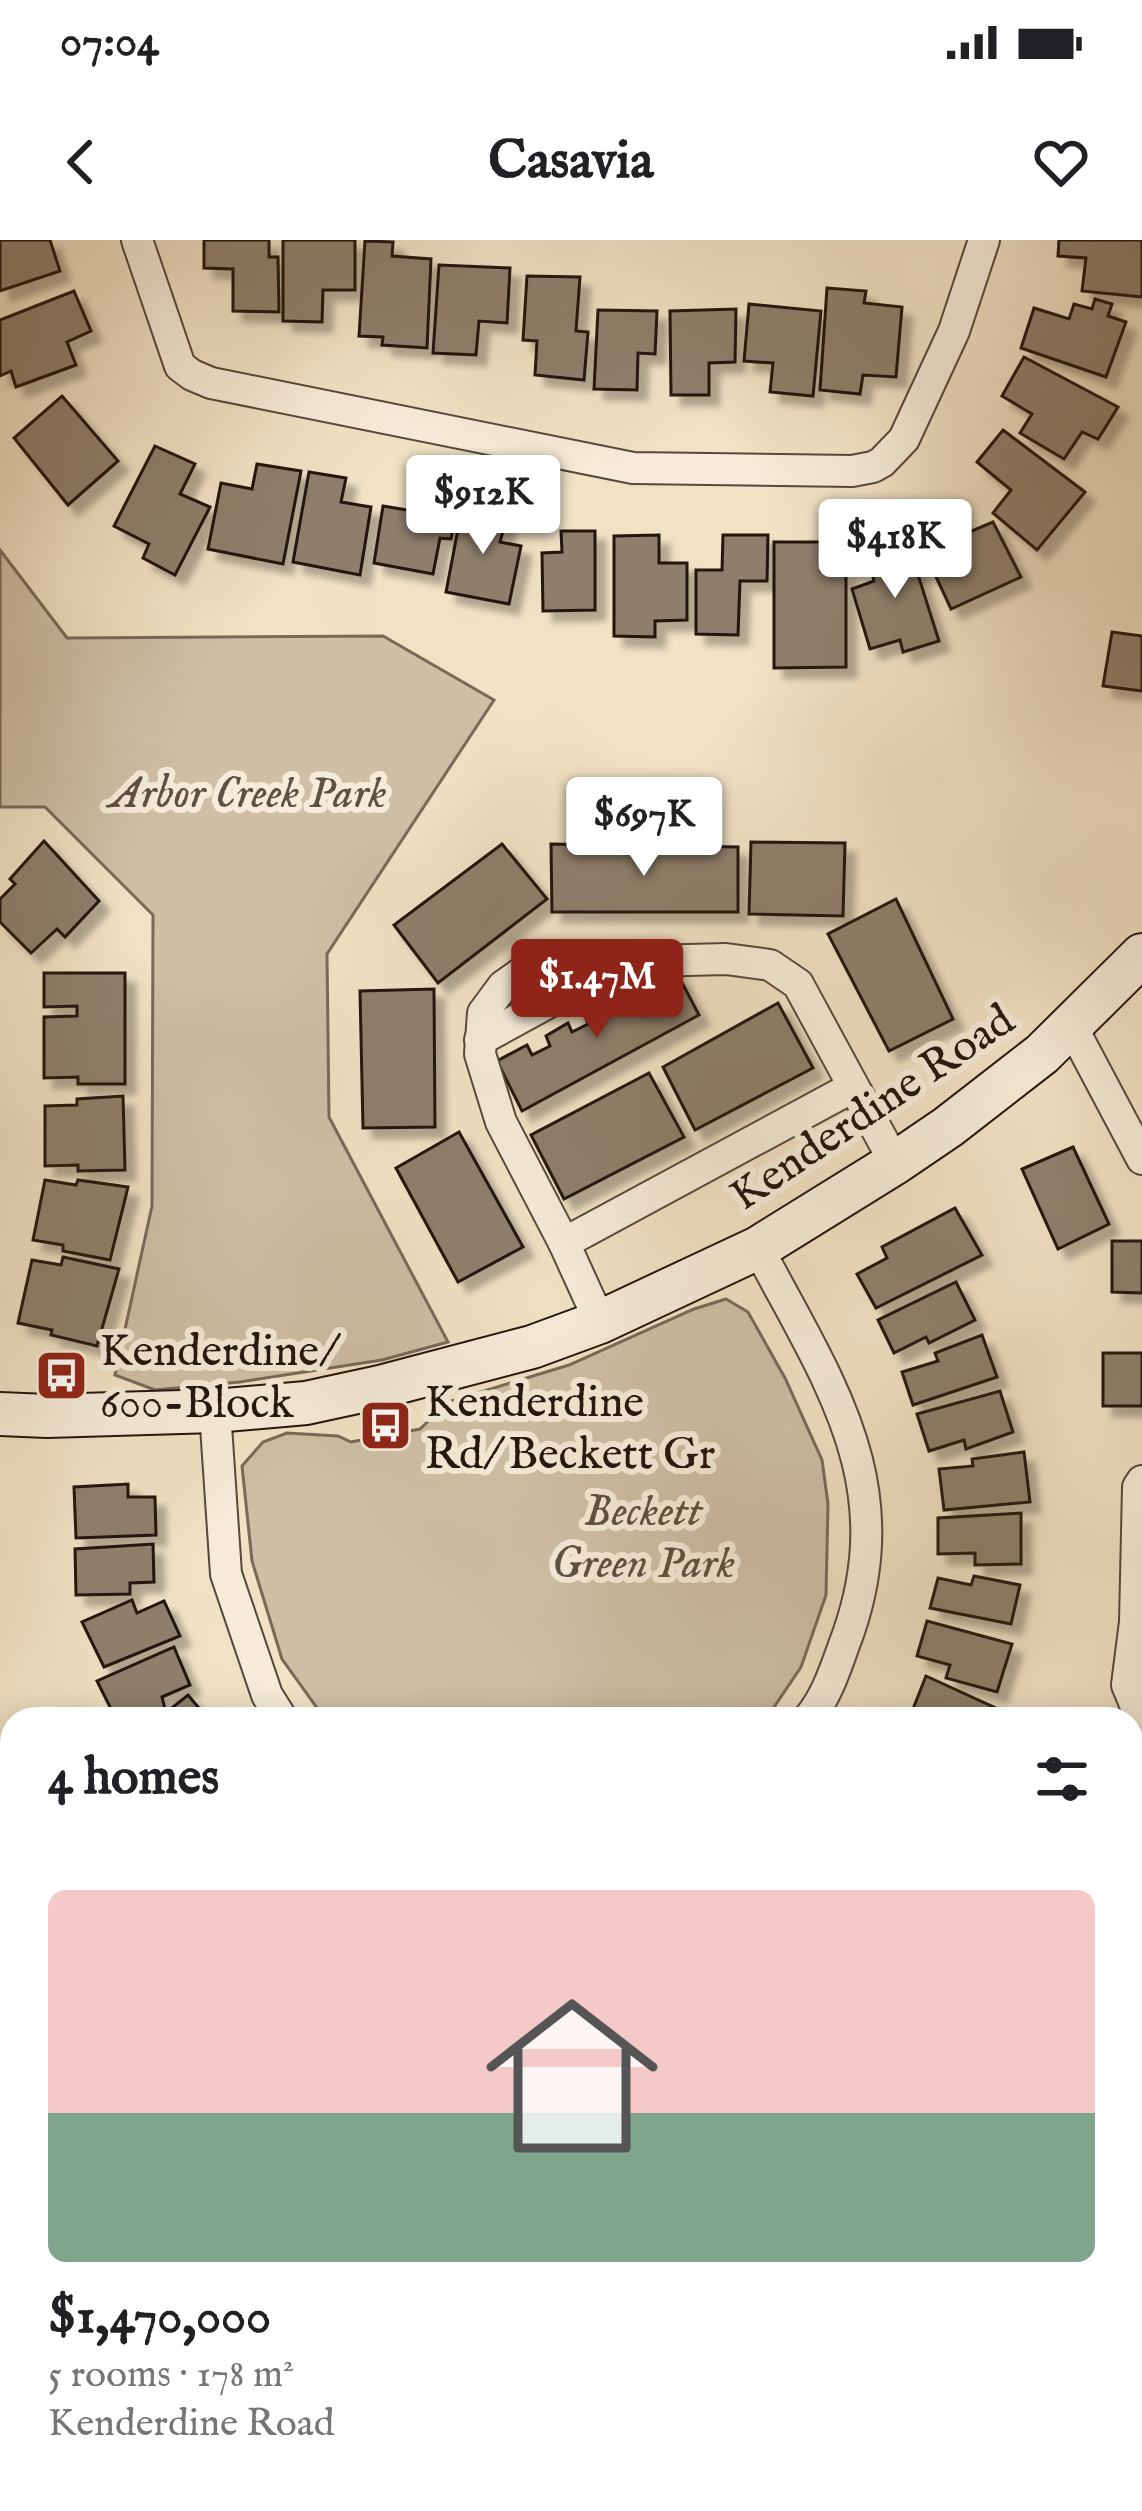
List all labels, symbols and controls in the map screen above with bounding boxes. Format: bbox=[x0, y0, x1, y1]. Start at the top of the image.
text: 07:04 bbox=[60, 14, 159, 71]
text: Casavia bbox=[488, 128, 654, 197]
icon: back bbox=[48, 129, 114, 195]
icon: heart bbox=[1028, 129, 1094, 195]
pin: $912K bbox=[399, 455, 567, 557]
text: $912K bbox=[433, 469, 533, 518]
pin: $418K bbox=[811, 499, 979, 601]
text: $418K bbox=[846, 513, 944, 562]
park label: Arbor Creek Park bbox=[106, 766, 386, 823]
pin: $697K bbox=[560, 777, 728, 879]
text: $697K bbox=[593, 791, 695, 840]
pin: $1.47M bbox=[499, 939, 695, 1041]
text: $1.47M bbox=[538, 953, 656, 1002]
street label: Kenderdine Road bbox=[720, 992, 1027, 1225]
place label: Kenderdine/ 600-Block bbox=[100, 1324, 342, 1433]
bus stop icon: Kenderdine/ 600-Block bbox=[33, 1347, 89, 1403]
place label: Kenderdine Rd/ Beckett Gr bbox=[425, 1375, 715, 1484]
bus stop icon: Kenderdine Rd/ Beckett Gr bbox=[358, 1398, 414, 1454]
park label: Beckett Green Park bbox=[551, 1484, 735, 1593]
icon: filters bbox=[1029, 1746, 1095, 1812]
text: 4 homes bbox=[48, 1747, 219, 1812]
icon: home bbox=[464, 1968, 680, 2184]
text: $1,470,000 bbox=[48, 2286, 271, 2351]
text: 5 rooms · 178 m² bbox=[48, 2351, 294, 2400]
text: Kenderdine Road bbox=[48, 2400, 334, 2449]

